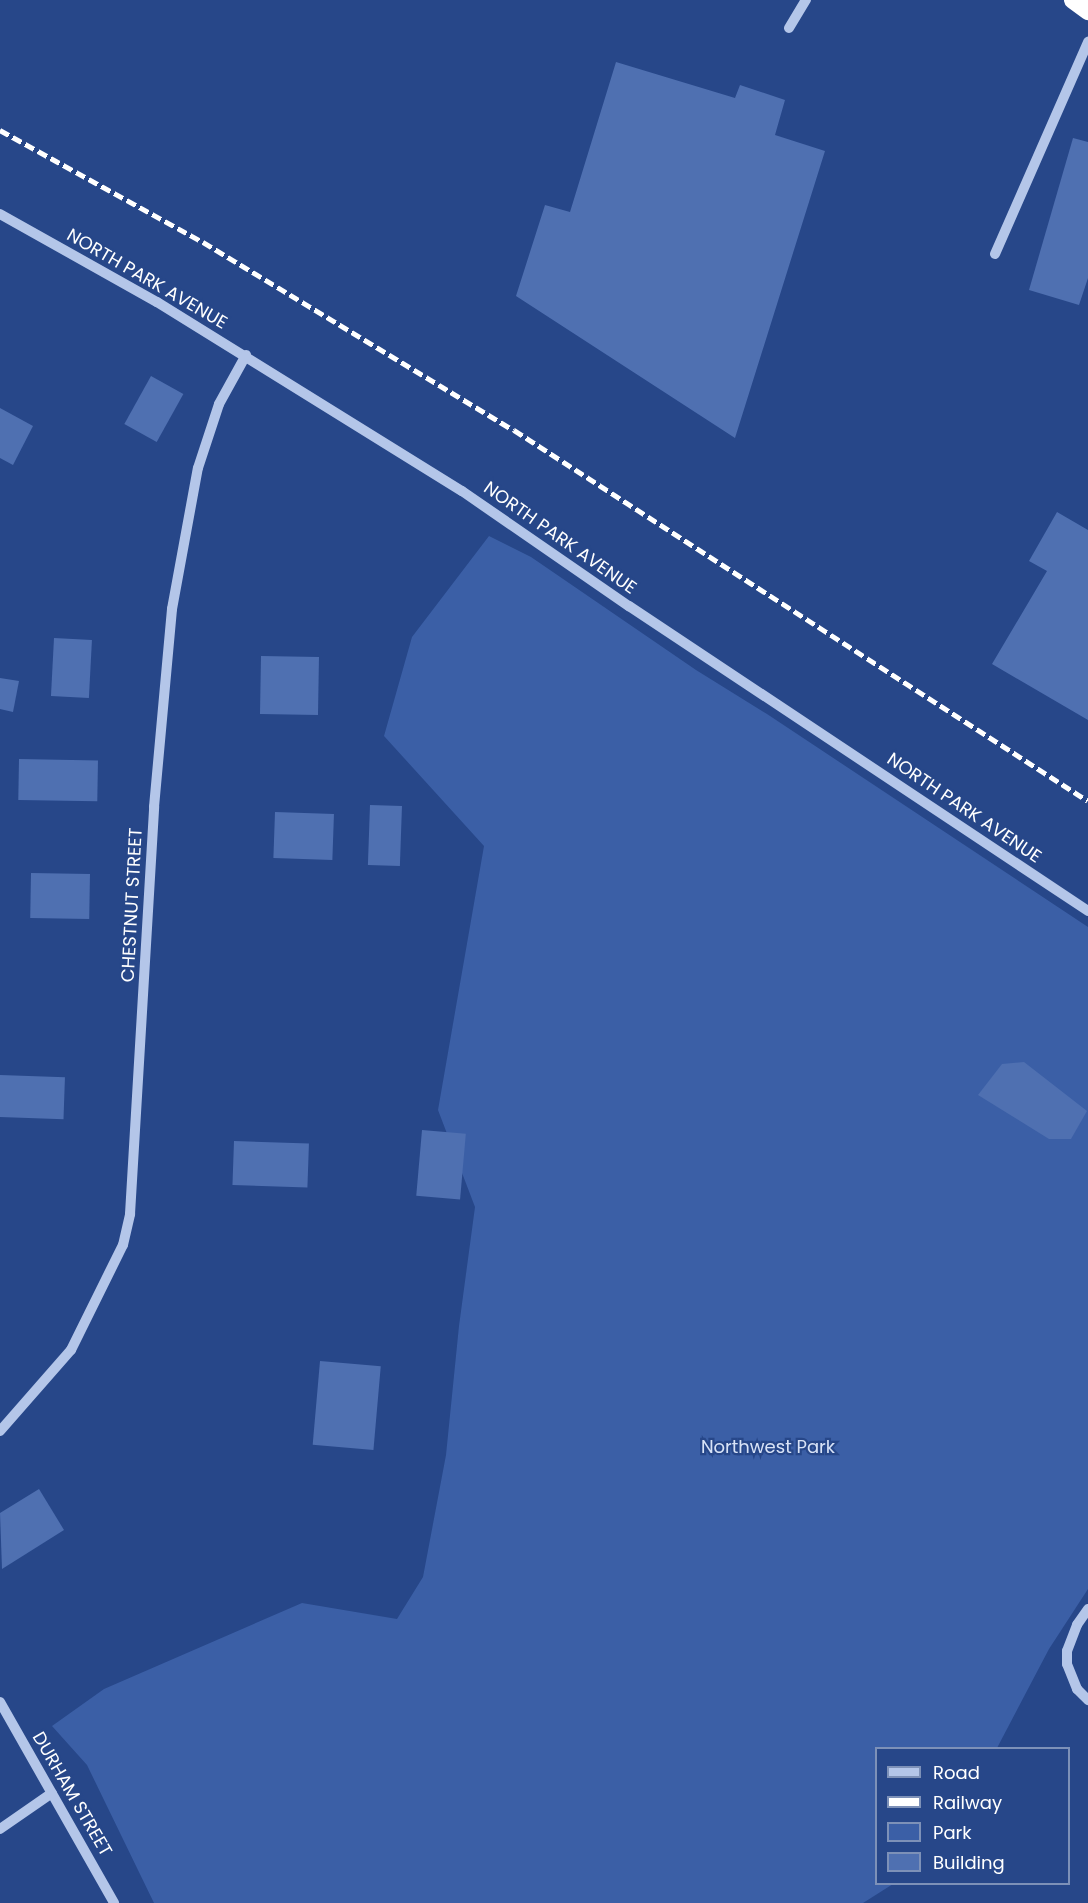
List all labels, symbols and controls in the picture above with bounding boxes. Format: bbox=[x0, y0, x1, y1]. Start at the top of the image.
street label: NORTH PARK AVENUE bbox=[63, 224, 231, 334]
street label: NORTH PARK AVENUE bbox=[480, 477, 640, 599]
street label: NORTH PARK AVENUE bbox=[883, 748, 1045, 868]
street label: CHESTNUT STREET bbox=[117, 827, 147, 983]
park label: Northwest Park bbox=[701, 1436, 835, 1458]
street label: DURHAM STREET bbox=[28, 1728, 116, 1860]
legend bbox=[875, 1747, 1070, 1885]
text: Road bbox=[933, 1760, 980, 1785]
text: Railway bbox=[933, 1790, 1002, 1815]
text: Park bbox=[933, 1820, 972, 1845]
text: Building bbox=[933, 1850, 1005, 1875]

